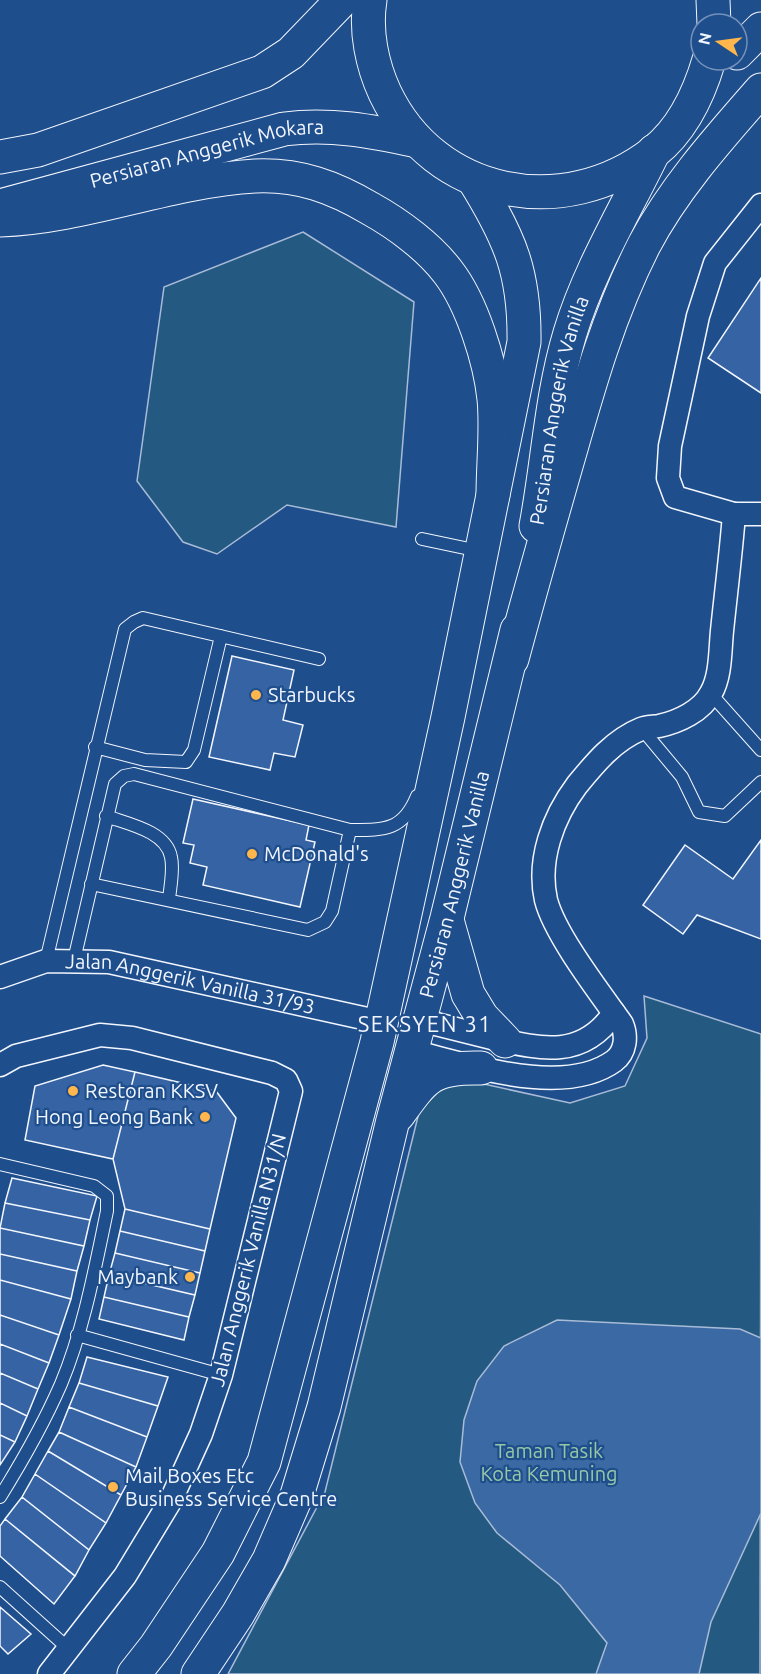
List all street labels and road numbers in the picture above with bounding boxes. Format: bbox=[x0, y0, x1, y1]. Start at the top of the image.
street label: Persiaran Anggerik Mokara bbox=[87, 115, 324, 192]
street label: Persiaran Anggerik Vanilla bbox=[524, 292, 593, 527]
street label: Persiaran Anggerik Vanilla bbox=[414, 768, 493, 1000]
street label: Jalan Anggerik Vanilla 31/93 bbox=[65, 949, 317, 1018]
street label: Jalan Anggerik Vanilla N31/N bbox=[205, 1131, 290, 1389]

